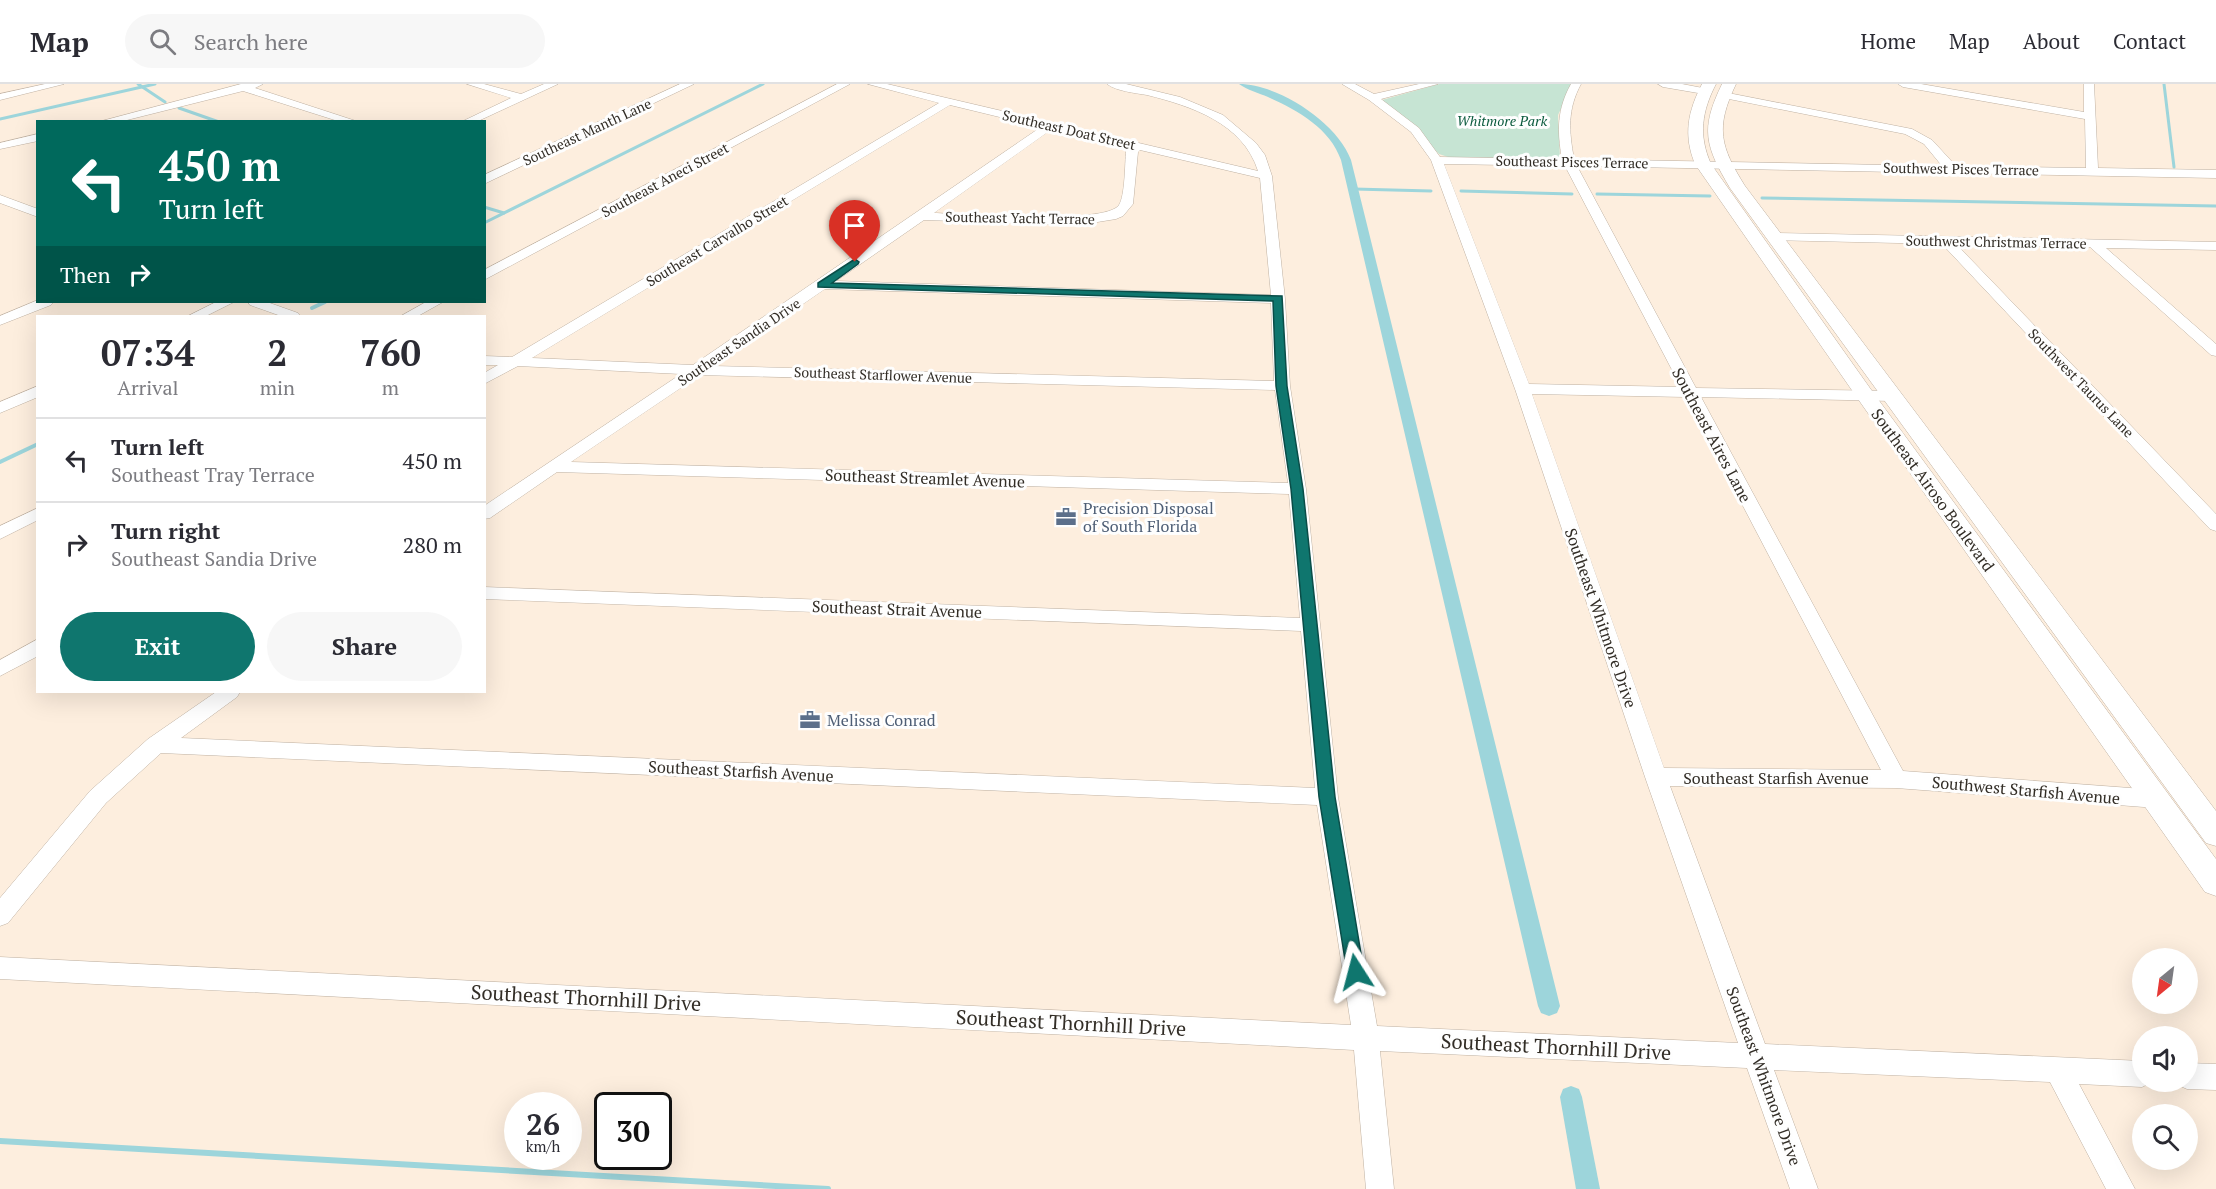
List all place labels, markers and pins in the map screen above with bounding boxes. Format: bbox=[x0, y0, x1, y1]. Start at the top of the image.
pin bbox=[829, 200, 880, 262]
place label: Precision Disposal of South Florida bbox=[1083, 497, 1214, 537]
office icon: Precision Disposal of South Florida bbox=[1054, 505, 1078, 529]
office icon: Melissa Conrad bbox=[798, 708, 822, 732]
place label: Melissa Conrad bbox=[827, 709, 936, 731]

